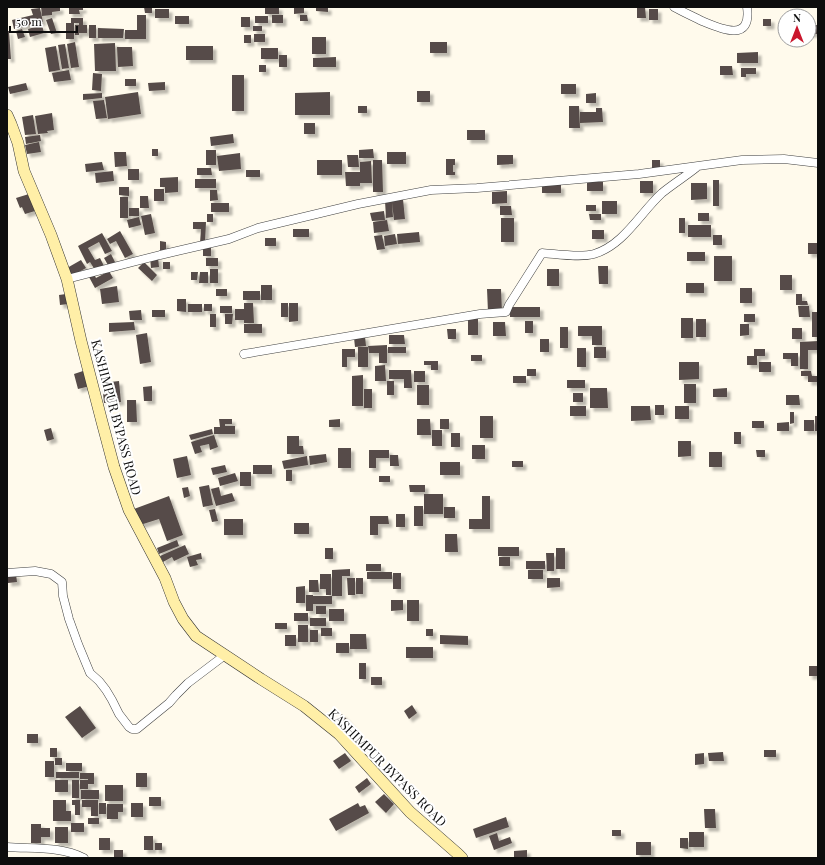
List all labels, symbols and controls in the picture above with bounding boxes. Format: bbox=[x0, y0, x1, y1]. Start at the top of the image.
scale bar bbox=[10, 8, 77, 34]
north arrow bbox=[777, 8, 817, 48]
text: N bbox=[793, 10, 801, 25]
text: 50 m bbox=[16, 13, 42, 29]
street label: KASHIMPUR BYPASS ROAD bbox=[88, 337, 146, 497]
street label: KASHIMPUR BYPASS ROAD bbox=[325, 704, 451, 830]

